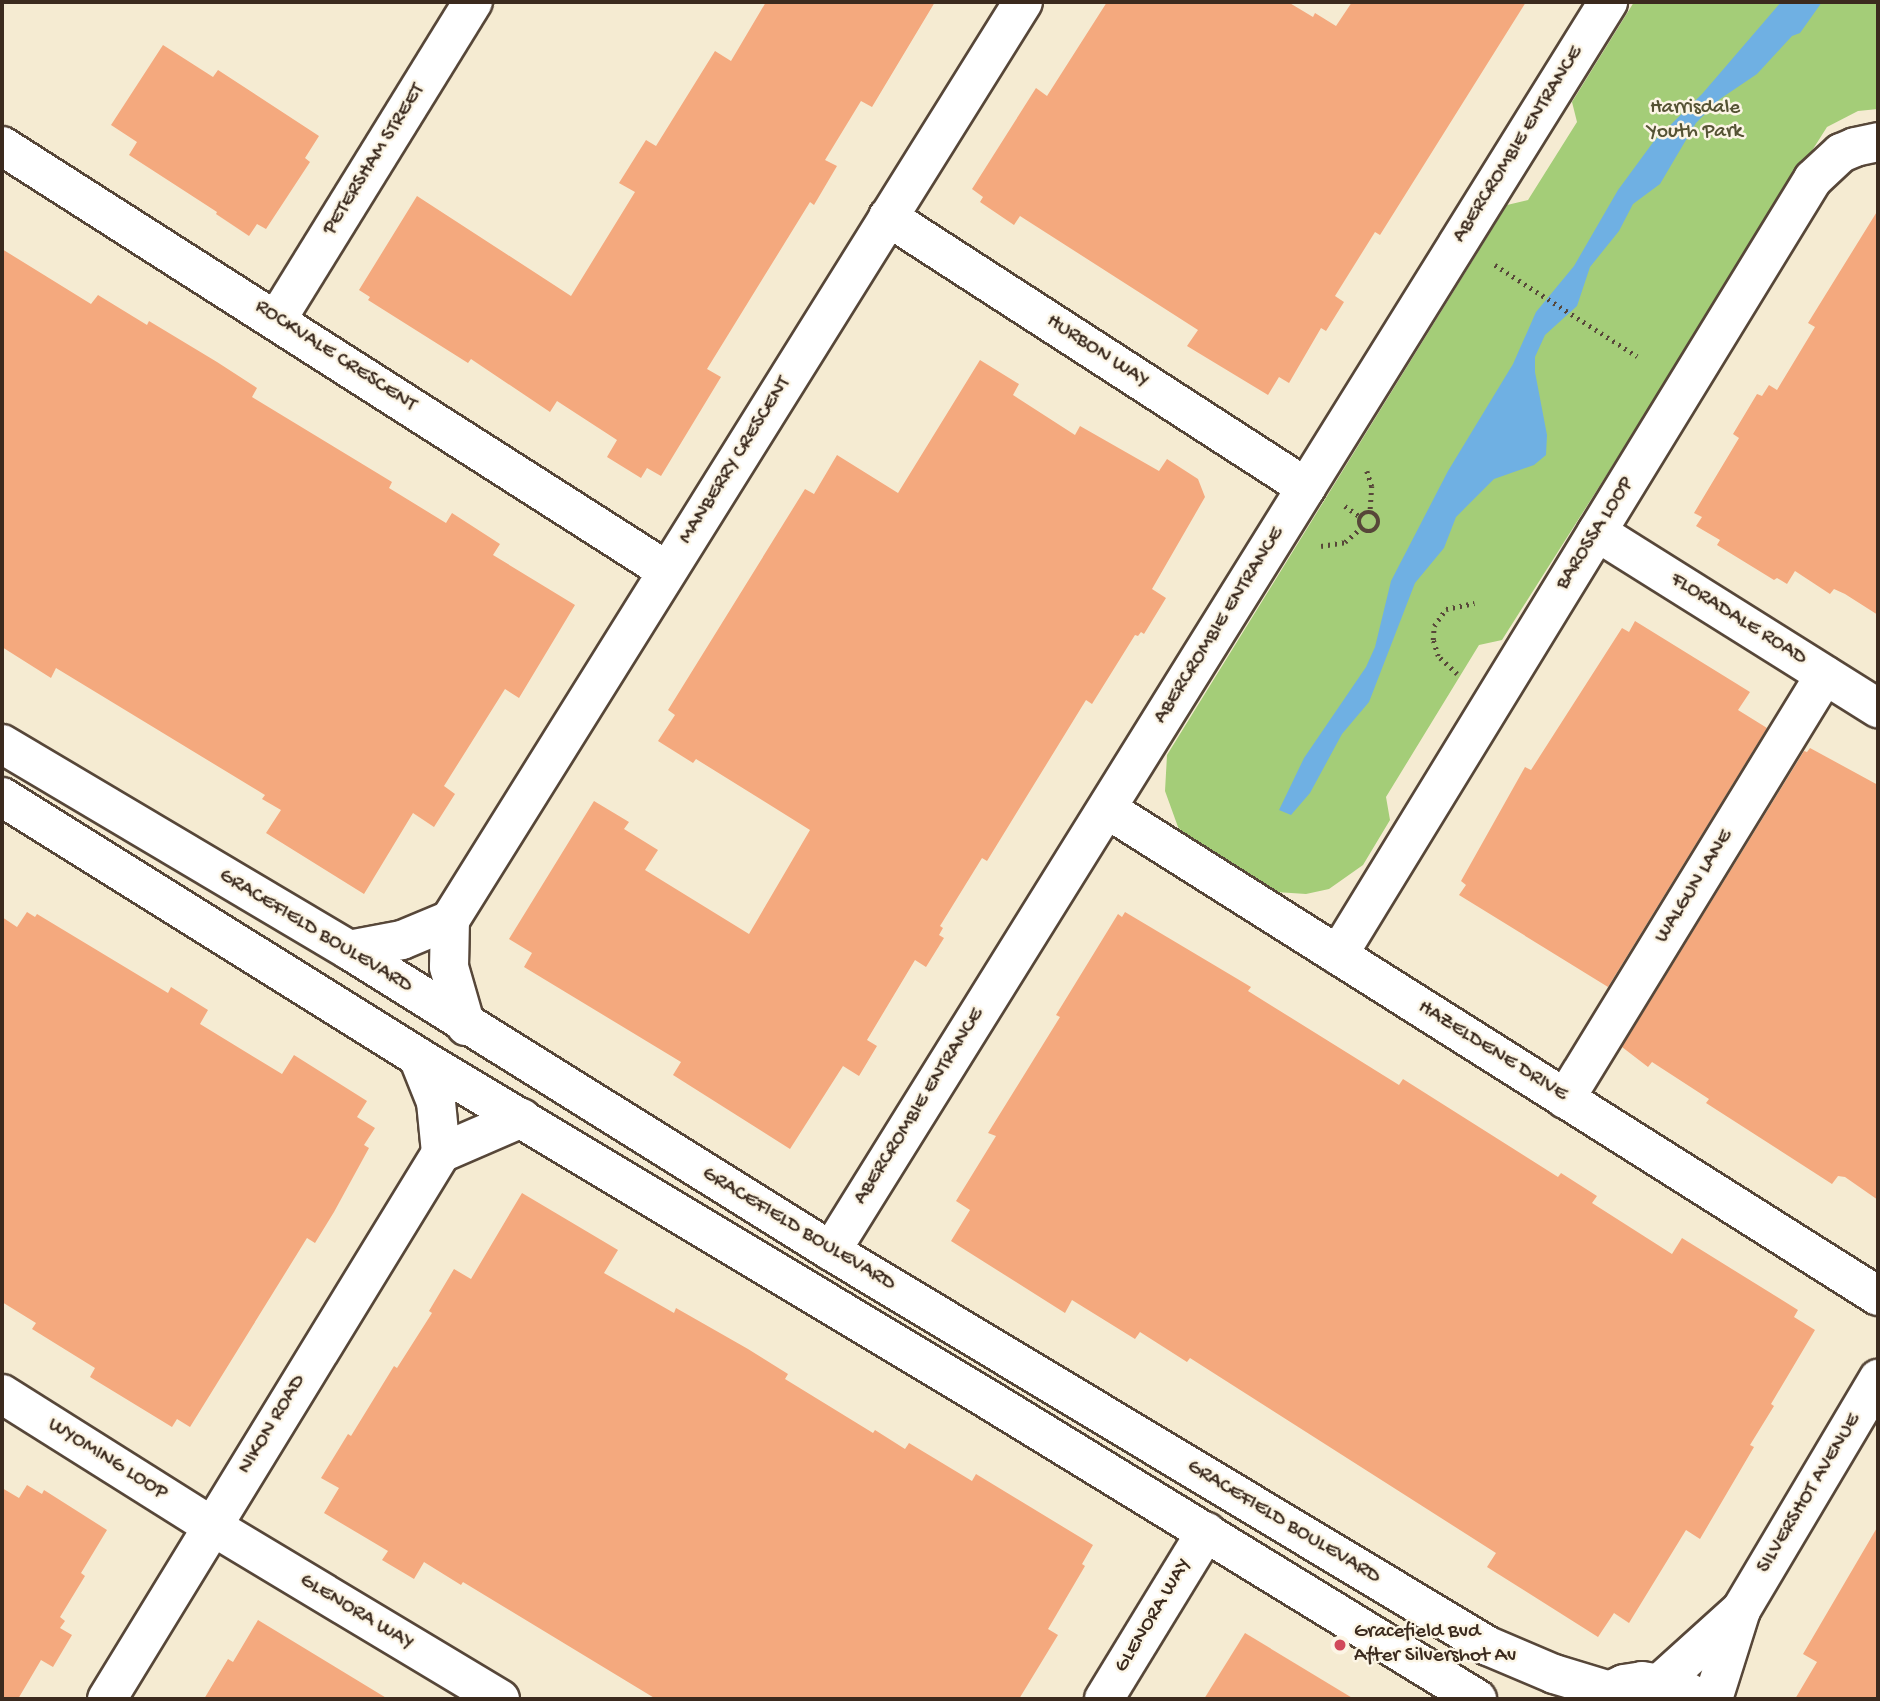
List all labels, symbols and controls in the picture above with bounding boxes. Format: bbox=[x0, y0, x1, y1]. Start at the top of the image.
street label: ABERCROMBIE ENTRANCE bbox=[1448, 42, 1590, 248]
street label: PETERSHAM STREET bbox=[318, 80, 432, 240]
park label: Harrisdale Youth Park bbox=[1647, 96, 1743, 146]
street label: ROCKVALE CRESCENT bbox=[249, 295, 421, 419]
street label: HURBON WAY bbox=[1041, 310, 1153, 394]
street label: MANBERRY CRESCENT bbox=[674, 373, 798, 549]
street label: BAROSSA LOOP bbox=[1551, 473, 1641, 595]
street label: ABERCROMBIE ENTRANCE bbox=[1149, 523, 1291, 729]
street label: FLORADALE ROAD bbox=[1665, 568, 1811, 672]
street label: WALGUN LANE bbox=[1650, 826, 1740, 948]
street label: GRACEFIELD BOULEVARD bbox=[214, 864, 416, 1000]
street label: HAZELDENE DRIVE bbox=[1412, 996, 1572, 1108]
street label: ABERCROMBIE ENTRANCE bbox=[849, 1004, 991, 1210]
street label: GRACEFIELD BOULEVARD bbox=[697, 1162, 899, 1298]
street label: NIKON ROAD bbox=[234, 1371, 312, 1479]
street label: SILVERSHOT AVENUE bbox=[1752, 1410, 1868, 1578]
street label: WYOMING LOOP bbox=[43, 1413, 171, 1507]
street label: GRACEFIELD BOULEVARD bbox=[1182, 1455, 1384, 1591]
street label: GLENORA WAY bbox=[1110, 1554, 1198, 1678]
street label: GLENORA WAY bbox=[294, 1569, 418, 1657]
place label: Gracefield Bvd After Silvershot Av bbox=[1354, 1620, 1516, 1670]
marker: Gracefield Bvd After Silvershot Av bbox=[1332, 1637, 1348, 1653]

